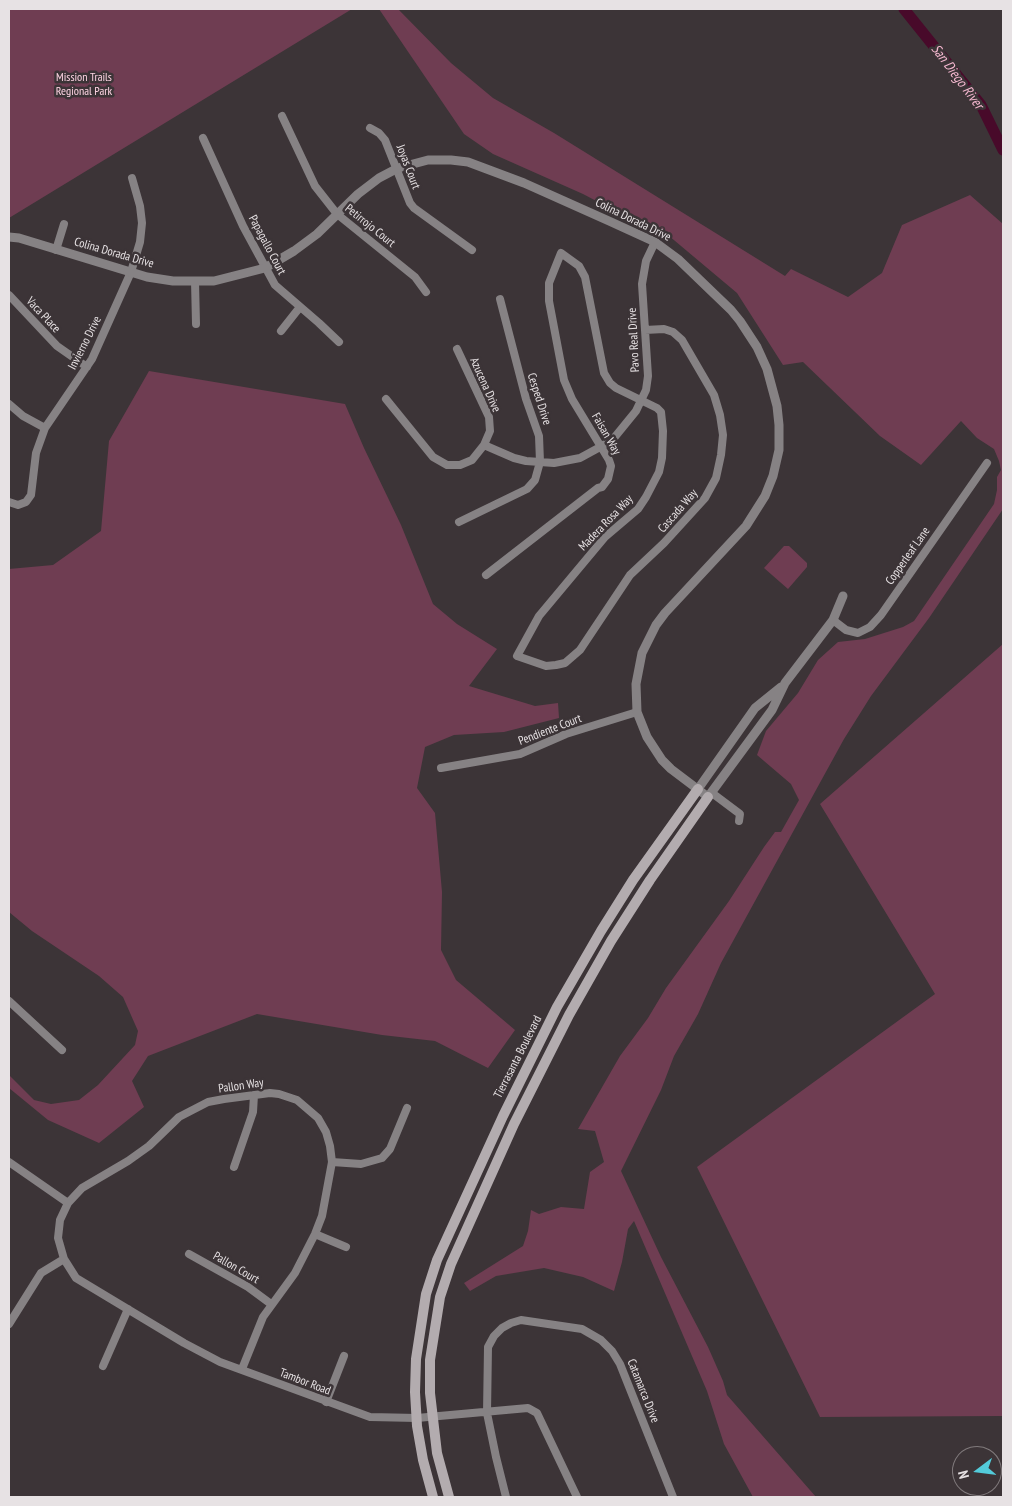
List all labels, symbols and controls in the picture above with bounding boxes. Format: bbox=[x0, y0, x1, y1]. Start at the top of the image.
water label: San Diego River bbox=[927, 41, 987, 113]
park label: Mission Trails Regional Park bbox=[56, 71, 112, 99]
street label: Joyas Court bbox=[393, 143, 423, 191]
street label: Colina Dorada Drive bbox=[593, 195, 673, 245]
street label: Petirrojo Court bbox=[342, 201, 398, 251]
street label: Papagallo Court bbox=[245, 213, 289, 277]
street label: Colina Dorada Drive bbox=[72, 235, 156, 271]
street label: Vaca Place bbox=[23, 294, 63, 336]
street label: Pavo Real Drive bbox=[625, 307, 643, 373]
street label: Invierno Drive bbox=[65, 314, 105, 372]
street label: Azucena Drive bbox=[467, 355, 503, 415]
street label: Cesped Drive bbox=[524, 371, 554, 427]
street label: Faisan Way bbox=[588, 410, 624, 458]
street label: Cascada Way bbox=[655, 486, 701, 536]
street label: Madera Rosa Way bbox=[576, 492, 636, 554]
street label: Copperleaf Lane bbox=[883, 524, 933, 588]
street label: Pendiente Court bbox=[516, 711, 584, 749]
street label: Tierrasanta Boulevard bbox=[491, 1013, 545, 1101]
street label: Pallon Way bbox=[217, 1076, 265, 1096]
street label: Pallon Court bbox=[210, 1249, 262, 1287]
street label: Catamarca Drive bbox=[624, 1357, 662, 1425]
street label: Tambor Road bbox=[277, 1366, 333, 1398]
north arrow bbox=[952, 1446, 1002, 1496]
text: N bbox=[954, 1469, 973, 1481]

